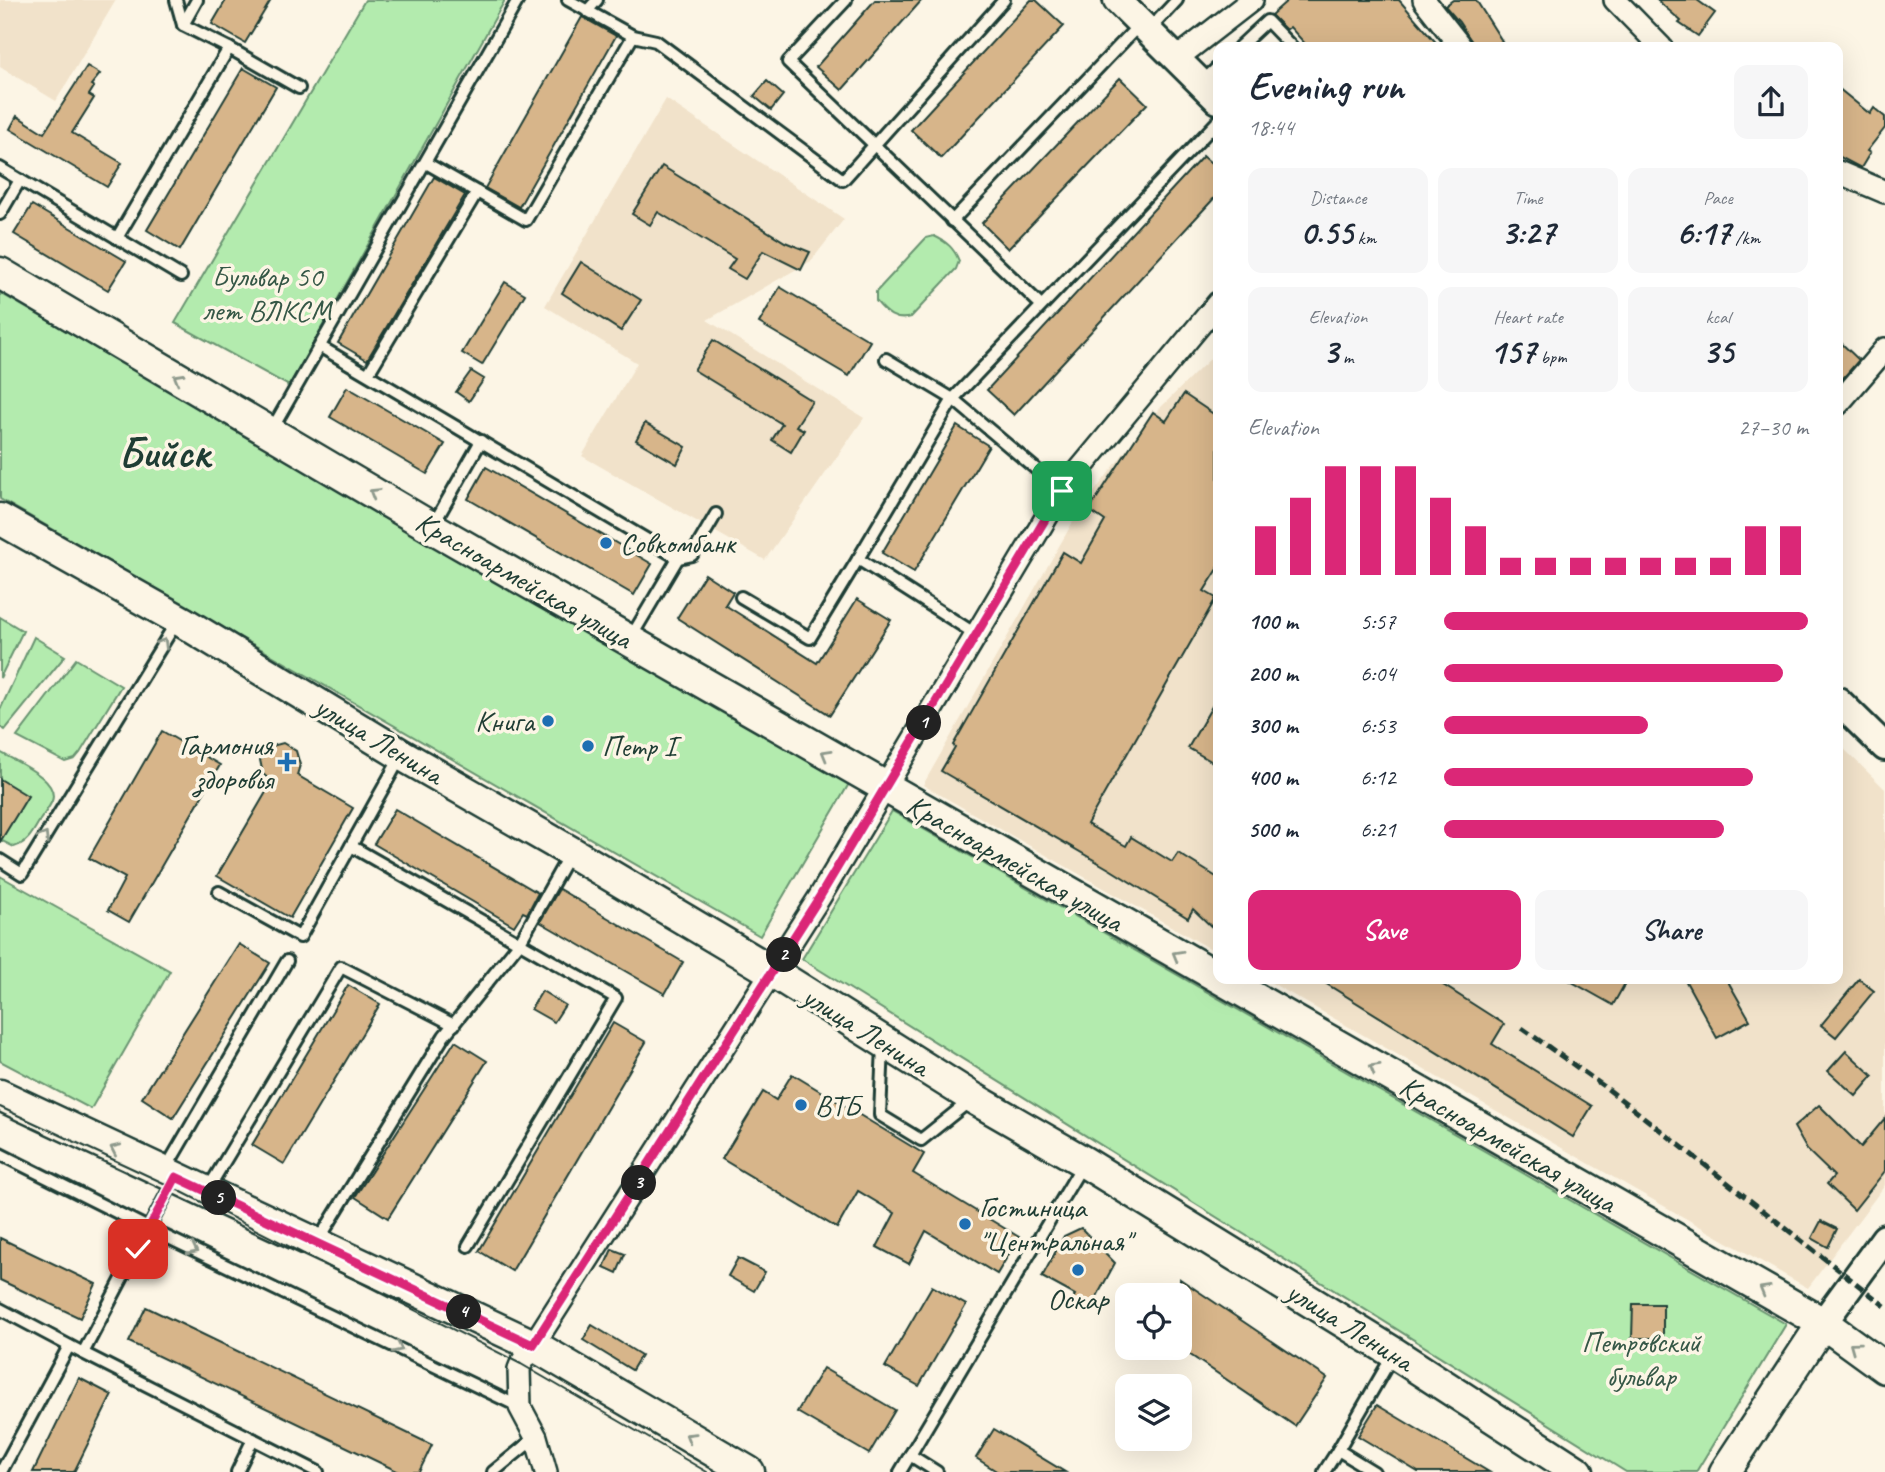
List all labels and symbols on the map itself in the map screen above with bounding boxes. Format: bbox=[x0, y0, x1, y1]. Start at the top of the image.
park label: Бульвар 50 лет ВЛКСМ bbox=[203, 257, 334, 329]
one-way arrow bbox=[173, 373, 186, 386]
district label: Бийск bbox=[118, 425, 213, 480]
pin bbox=[1032, 461, 1092, 521]
one-way arrow bbox=[369, 488, 382, 501]
street label: Красноармейская улица bbox=[409, 503, 641, 658]
place label: Совкомбанк bbox=[620, 524, 737, 562]
marker: Совкомбанк bbox=[598, 535, 614, 551]
one-way arrow bbox=[155, 638, 168, 651]
street label: улица Ленина bbox=[306, 686, 452, 794]
place label: Книга bbox=[475, 702, 536, 740]
pin: 1 bbox=[906, 706, 942, 740]
marker: Книга bbox=[540, 713, 556, 729]
place label: Гармония здоровья bbox=[179, 726, 276, 798]
place label: Петр I bbox=[602, 727, 683, 765]
marker: Петр I bbox=[580, 738, 596, 754]
one-way arrow bbox=[820, 749, 833, 762]
marker: Гармония здоровья bbox=[279, 754, 295, 770]
street label: Красноармейская улица bbox=[900, 786, 1132, 941]
one-way arrow bbox=[36, 832, 49, 845]
pin: 2 bbox=[766, 937, 802, 972]
one-way arrow bbox=[1171, 950, 1184, 963]
street label: улица Ленина bbox=[794, 976, 939, 1086]
one-way arrow bbox=[1369, 1063, 1382, 1076]
street label: Красноармейская улица bbox=[1393, 1067, 1625, 1222]
place label: ВТБ bbox=[815, 1086, 864, 1124]
marker: ВТБ bbox=[793, 1097, 809, 1113]
one-way arrow bbox=[110, 1143, 122, 1157]
pin: 3 bbox=[622, 1166, 656, 1200]
pin: 5 bbox=[202, 1180, 236, 1216]
place label: Гостиница "Центральная" bbox=[979, 1188, 1137, 1260]
marker: Гостиница "Центральная" bbox=[957, 1216, 973, 1232]
pin bbox=[108, 1219, 168, 1279]
one-way arrow bbox=[186, 1241, 198, 1255]
marker: Оскар bbox=[1070, 1262, 1086, 1278]
street label: улица Ленина bbox=[1278, 1271, 1423, 1381]
place label: Оскар bbox=[1048, 1280, 1110, 1318]
one-way arrow bbox=[1758, 1285, 1771, 1298]
pin: 4 bbox=[447, 1294, 482, 1330]
park label: Петровский бульвар bbox=[1582, 1323, 1702, 1395]
one-way arrow bbox=[391, 1340, 403, 1354]
one-way arrow bbox=[1849, 1342, 1862, 1354]
one-way arrow bbox=[685, 1433, 698, 1446]

